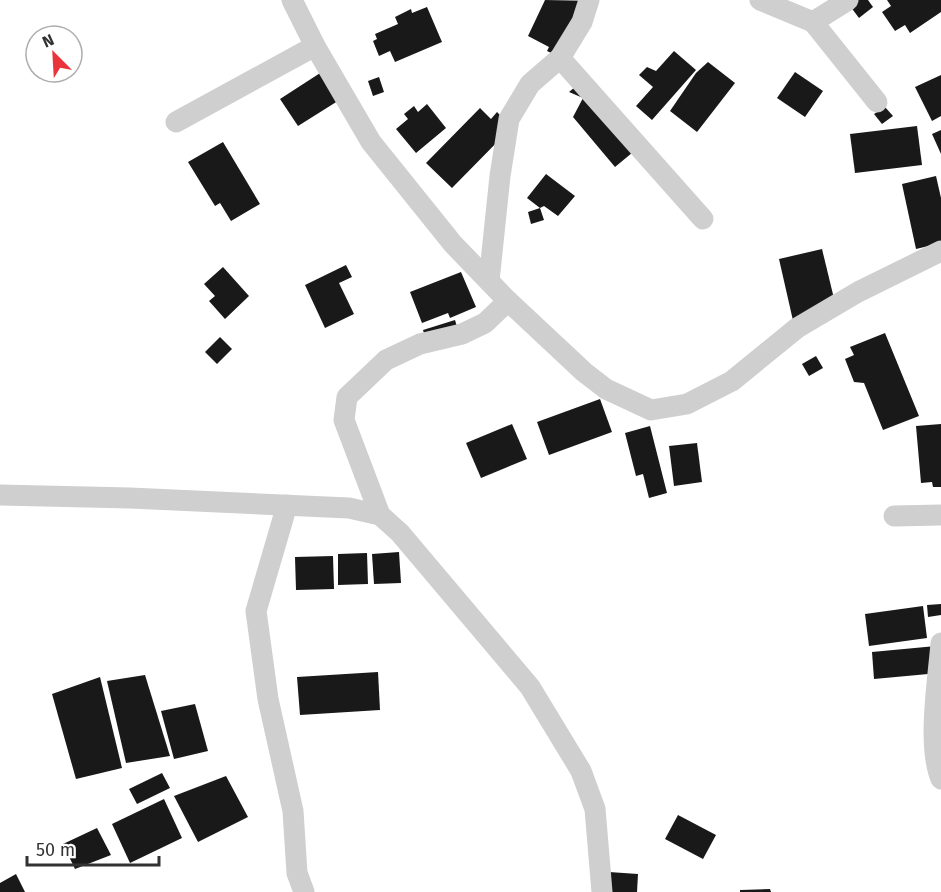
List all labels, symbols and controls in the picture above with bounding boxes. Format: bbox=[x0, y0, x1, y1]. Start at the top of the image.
north arrow bbox=[24, 24, 84, 84]
text: N bbox=[39, 30, 57, 52]
scale bar bbox=[27, 829, 159, 867]
text: 50 m bbox=[36, 839, 75, 861]

